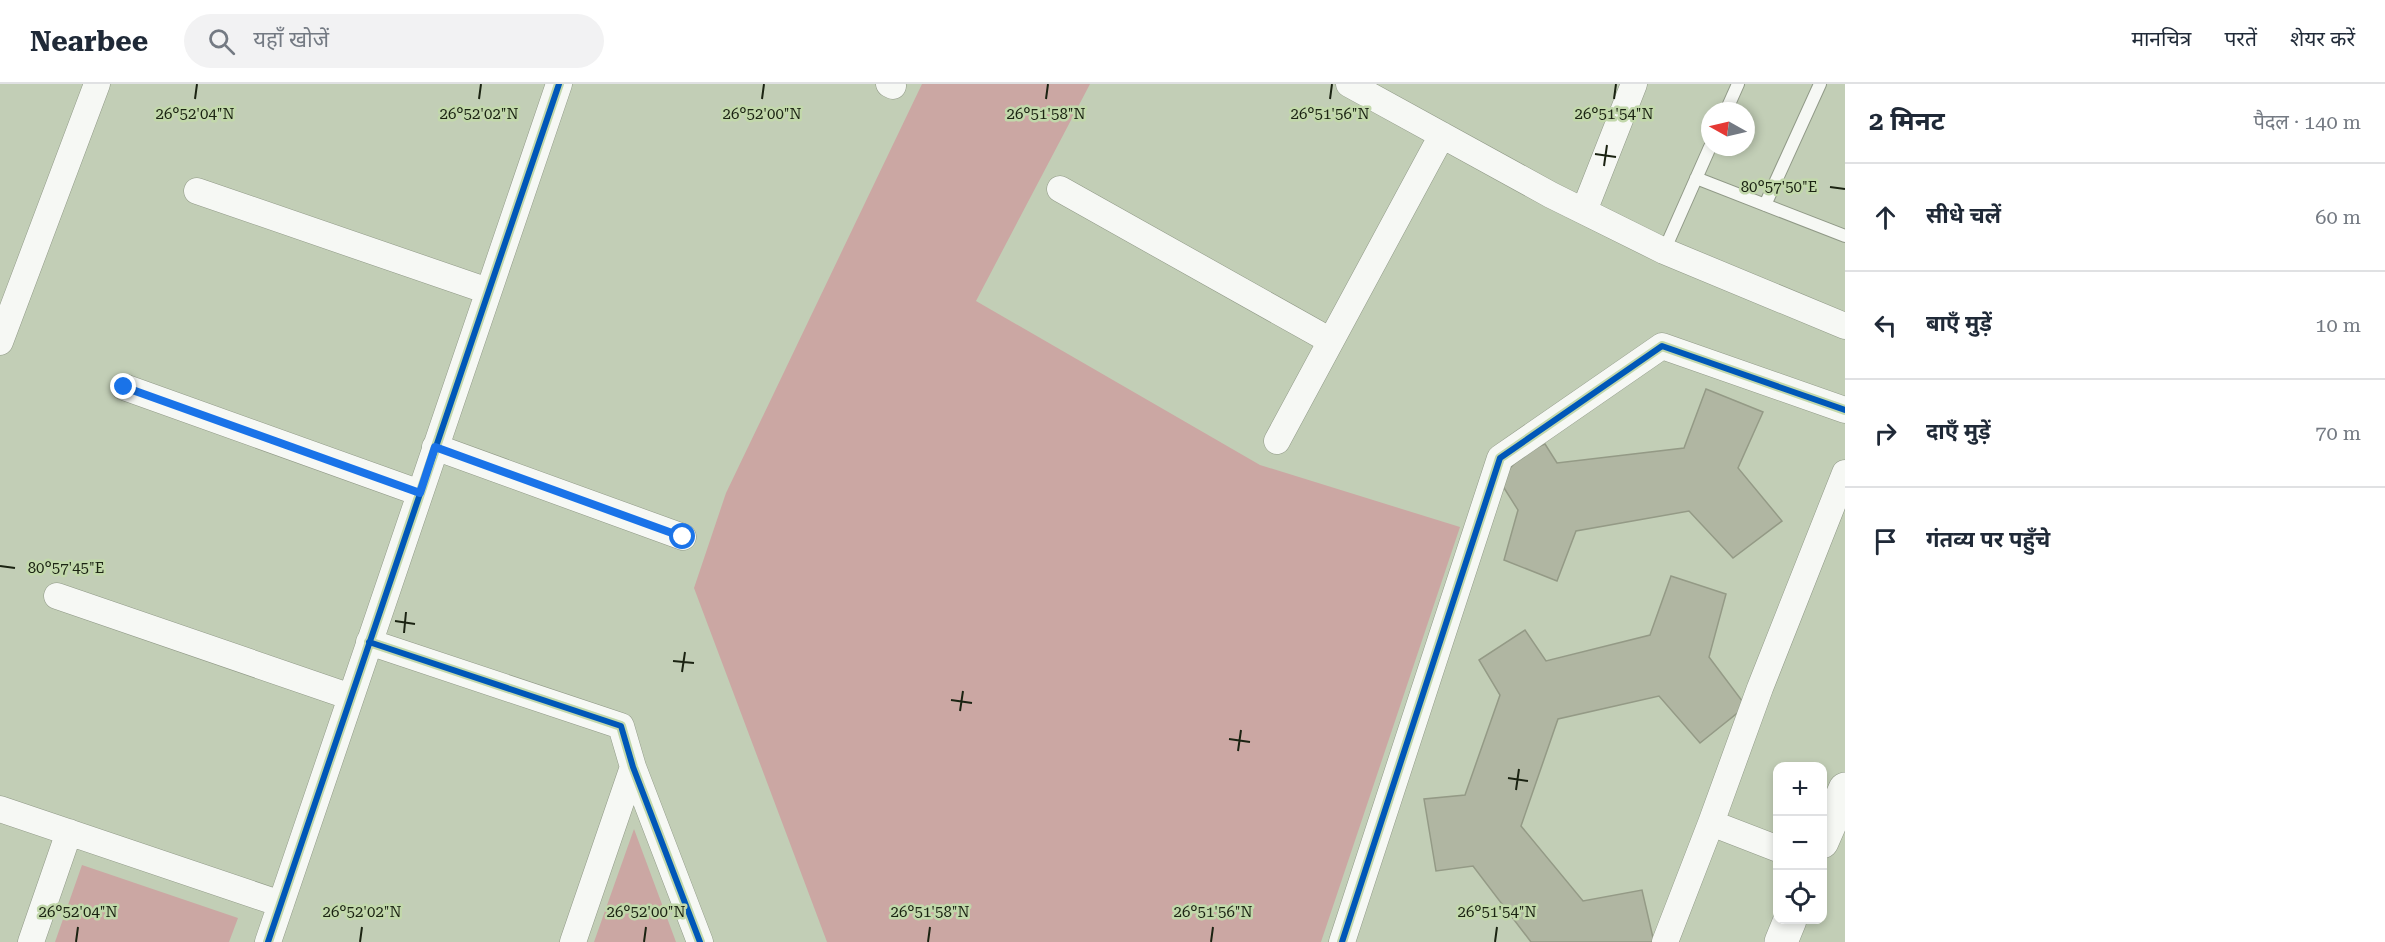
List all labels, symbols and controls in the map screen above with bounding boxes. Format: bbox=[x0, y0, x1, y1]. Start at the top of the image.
search box bbox=[184, 14, 604, 68]
text: Nearbee bbox=[30, 25, 148, 58]
icon: search bbox=[205, 25, 238, 58]
text: यहाँ खोजें bbox=[253, 27, 329, 52]
text: मानचित्र bbox=[2131, 27, 2191, 51]
text: परतें bbox=[2224, 27, 2257, 51]
text: शेयर करें bbox=[2290, 27, 2355, 51]
north arrow bbox=[1701, 102, 1755, 156]
text: 26°52'04"N bbox=[155, 105, 235, 123]
text: 26°52'02"N bbox=[439, 105, 519, 123]
text: 26°52'00"N bbox=[722, 105, 802, 123]
text: 26°51'58"N bbox=[1006, 105, 1086, 123]
text: 26°51'56"N bbox=[1290, 105, 1370, 123]
text: 26°51'54"N bbox=[1574, 105, 1654, 123]
text: 2 मिनट bbox=[1869, 106, 1945, 136]
text: पैदल · 140 m bbox=[2253, 110, 2361, 134]
text: 80°57'50"E bbox=[1741, 178, 1817, 196]
icon: ahead bbox=[1869, 201, 1902, 234]
text: सीधे चलें bbox=[1926, 203, 2001, 228]
text: 60 m bbox=[2315, 205, 2361, 229]
icon: left bbox=[1869, 309, 1902, 342]
text: बाएँ मुड़ें bbox=[1926, 311, 1992, 336]
text: 10 m bbox=[2315, 313, 2361, 337]
route end bbox=[110, 373, 136, 399]
icon: right bbox=[1869, 417, 1902, 450]
text: दाएँ मुड़ें bbox=[1926, 419, 1991, 444]
text: 70 m bbox=[2315, 421, 2361, 445]
route start bbox=[669, 523, 695, 549]
icon: arrive bbox=[1869, 525, 1902, 558]
text: गंतव्य पर पहुँचे bbox=[1926, 527, 2050, 552]
text: 80°57'45"E bbox=[28, 559, 104, 577]
map controls bbox=[1773, 762, 1827, 924]
button: + bbox=[1773, 762, 1827, 816]
button: − bbox=[1773, 816, 1827, 870]
button: locate bbox=[1773, 870, 1827, 924]
text: 26°52'04"N bbox=[38, 903, 118, 921]
text: 26°52'02"N bbox=[322, 903, 402, 921]
text: 26°52'00"N bbox=[606, 903, 686, 921]
text: 26°51'58"N bbox=[890, 903, 970, 921]
text: 26°51'56"N bbox=[1173, 903, 1253, 921]
text: 26°51'54"N bbox=[1457, 903, 1537, 921]

